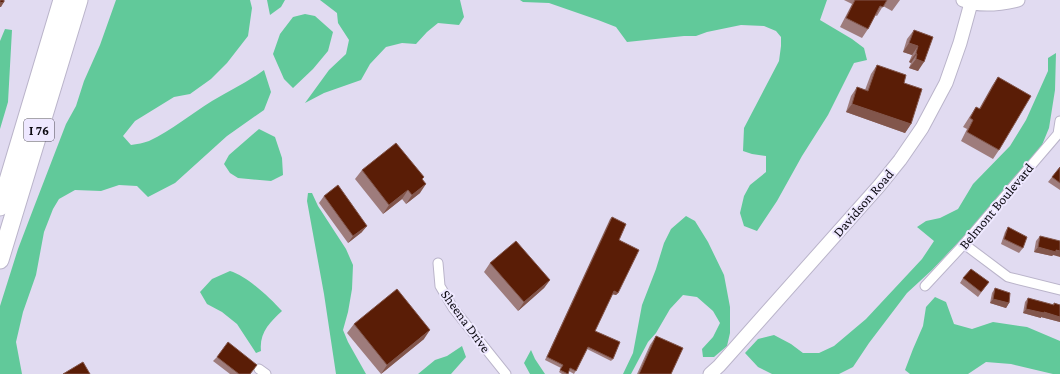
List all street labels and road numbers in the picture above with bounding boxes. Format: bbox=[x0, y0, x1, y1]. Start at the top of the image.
road number: I 76 bbox=[24, 119, 54, 141]
street label: Belmont Boulevard bbox=[955, 159, 1037, 252]
street label: Davidson Road bbox=[829, 165, 897, 240]
street label: Sheena Drive bbox=[438, 287, 494, 355]

